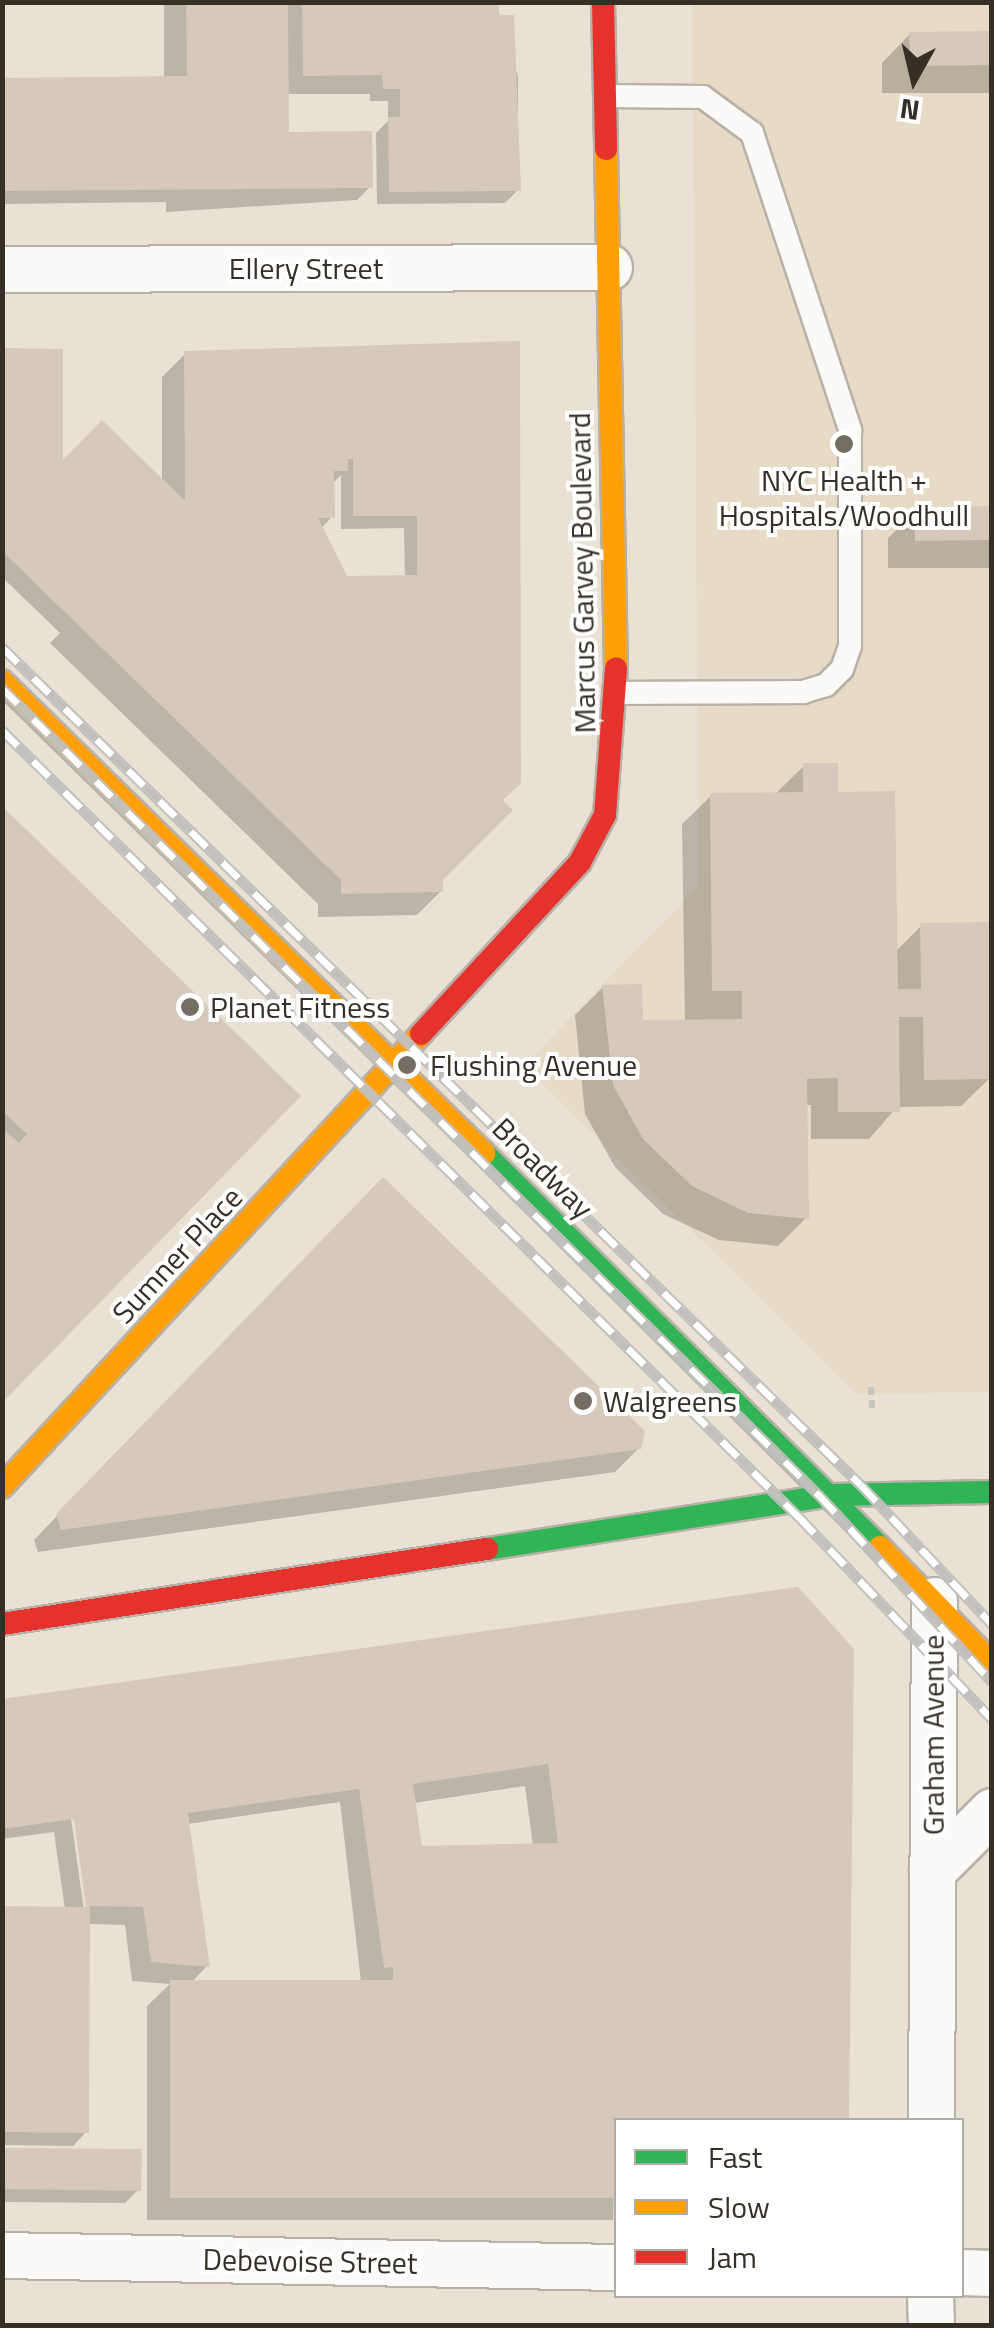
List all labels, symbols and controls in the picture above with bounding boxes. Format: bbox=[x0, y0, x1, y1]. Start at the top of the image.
north arrow bbox=[864, 30, 964, 130]
text: N bbox=[897, 88, 922, 133]
street label: Ellery Street bbox=[229, 250, 383, 286]
street label: Marcus Garvey Boulevard bbox=[561, 412, 603, 734]
marker: NYC Health + Hospitals/Woodhull bbox=[831, 431, 857, 457]
place label: NYC Health + Hospitals/Woodhull bbox=[719, 462, 969, 532]
place label: Planet Fitness bbox=[210, 989, 390, 1025]
marker: Planet Fitness bbox=[179, 996, 201, 1018]
place label: Flushing Avenue bbox=[430, 1047, 637, 1083]
marker: Flushing Avenue bbox=[394, 1052, 420, 1078]
street label: Broadway bbox=[485, 1110, 601, 1226]
street label: Sumner Place bbox=[105, 1179, 249, 1331]
place label: Walgreens bbox=[603, 1383, 737, 1419]
marker: Walgreens bbox=[572, 1390, 594, 1412]
street label: Graham Avenue bbox=[915, 1635, 951, 1835]
legend bbox=[614, 2118, 964, 2298]
text: Fast bbox=[708, 2134, 762, 2180]
text: Slow bbox=[708, 2184, 770, 2230]
text: Jam bbox=[708, 2234, 757, 2280]
street label: Debevoise Street bbox=[202, 2241, 418, 2281]

